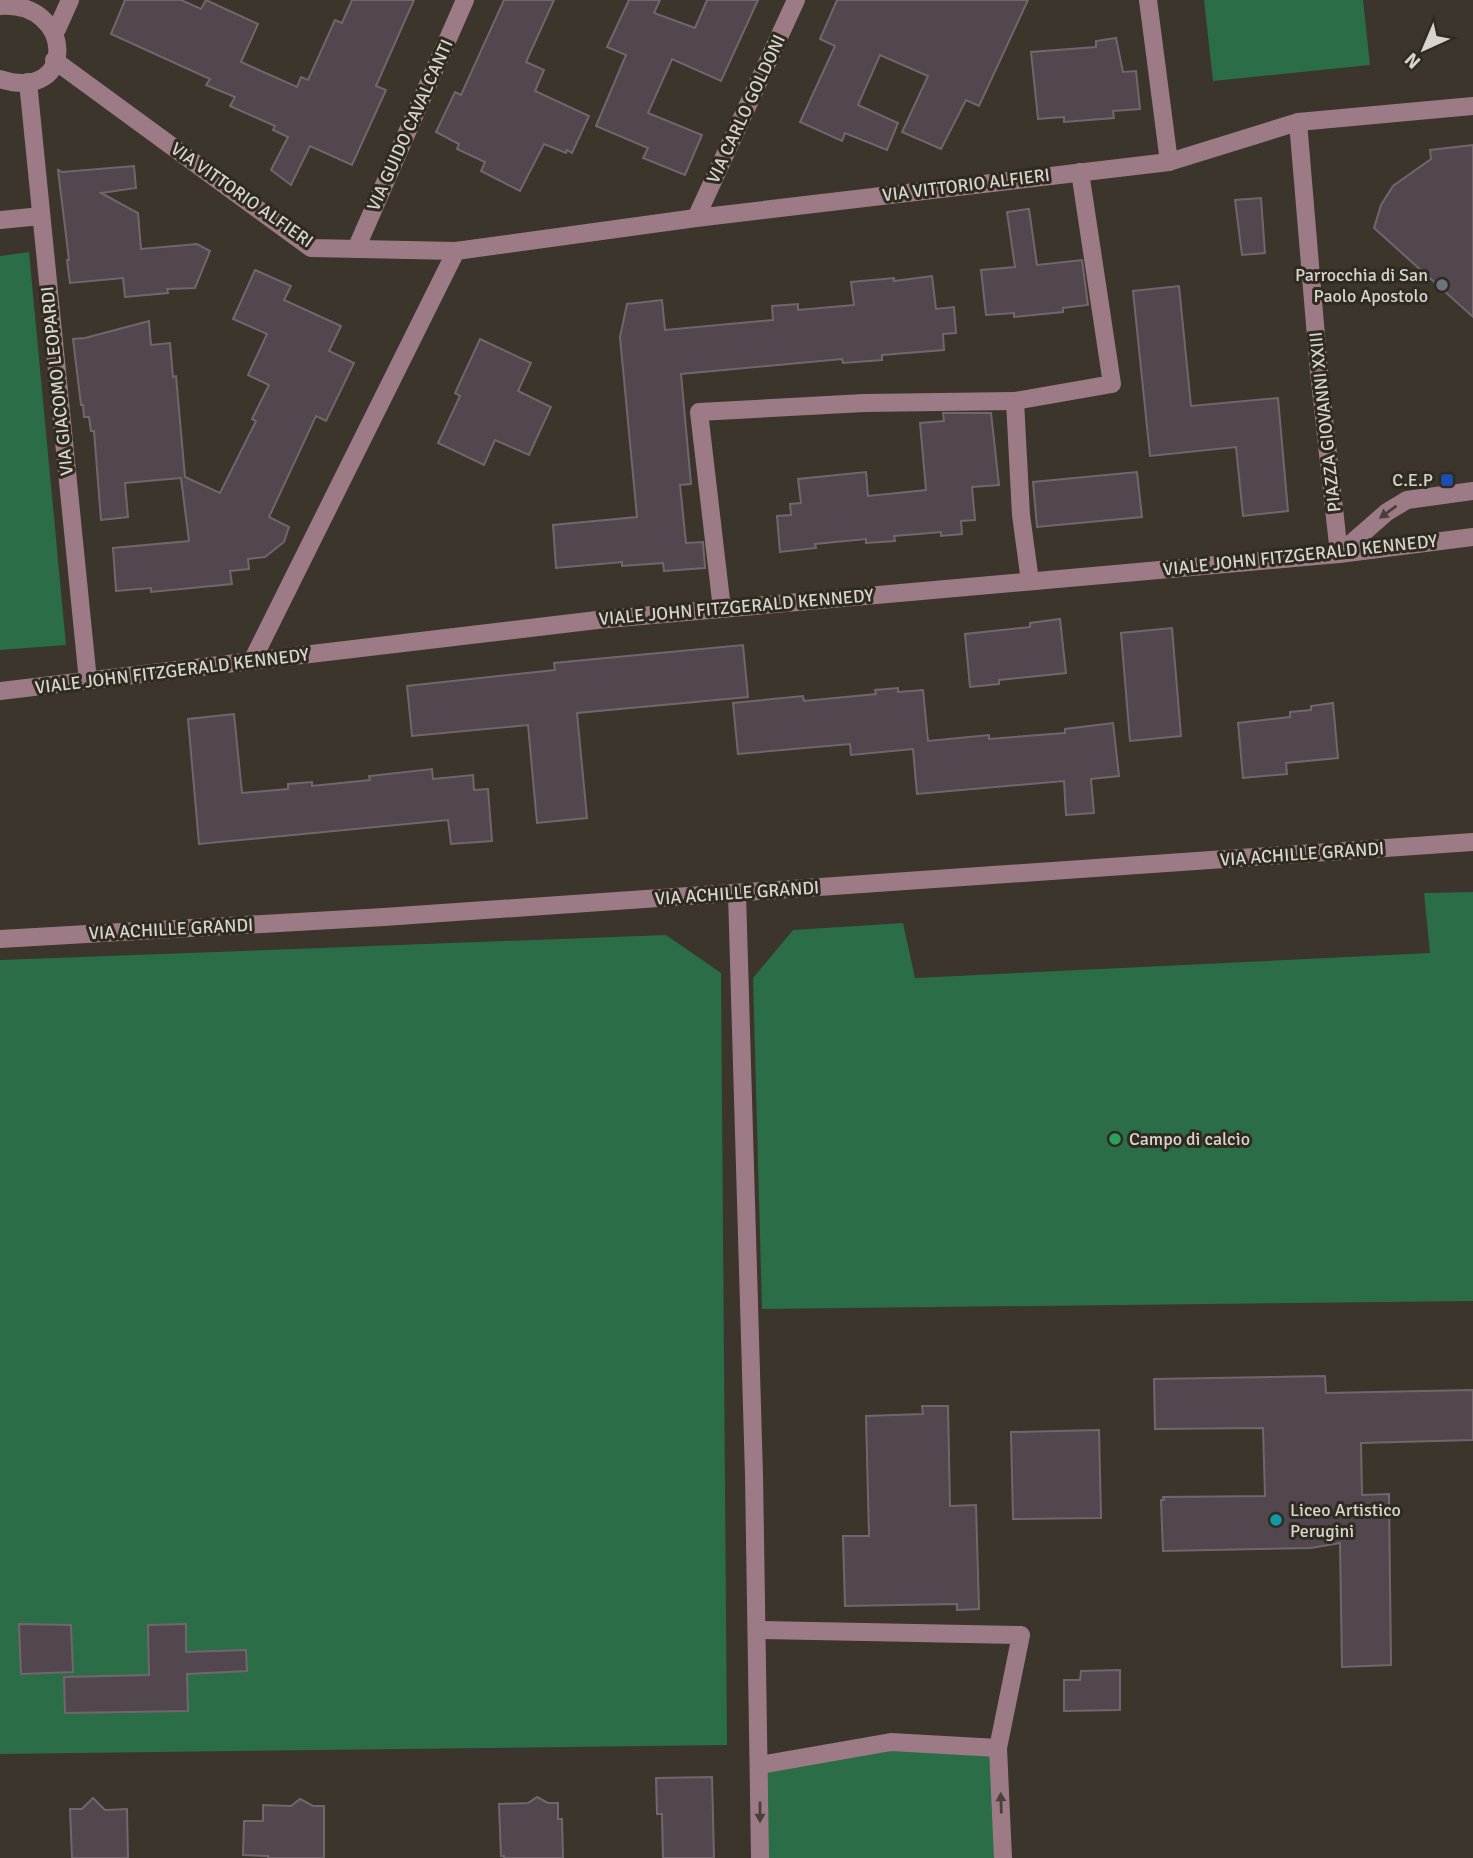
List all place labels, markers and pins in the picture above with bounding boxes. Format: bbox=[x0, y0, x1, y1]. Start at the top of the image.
place label: Parrocchia di San Paolo Apostolo bbox=[1295, 264, 1428, 307]
marker: Parrocchia di San Paolo Apostolo bbox=[1434, 277, 1450, 293]
place label: C.E.P bbox=[1392, 469, 1433, 491]
marker: C.E.P bbox=[1439, 472, 1455, 488]
place label: Campo di calcio bbox=[1129, 1128, 1250, 1150]
marker: Campo di calcio bbox=[1107, 1131, 1123, 1147]
place label: Liceo Artistico Perugini bbox=[1290, 1499, 1401, 1542]
marker: Liceo Artistico Perugini bbox=[1268, 1512, 1284, 1528]

